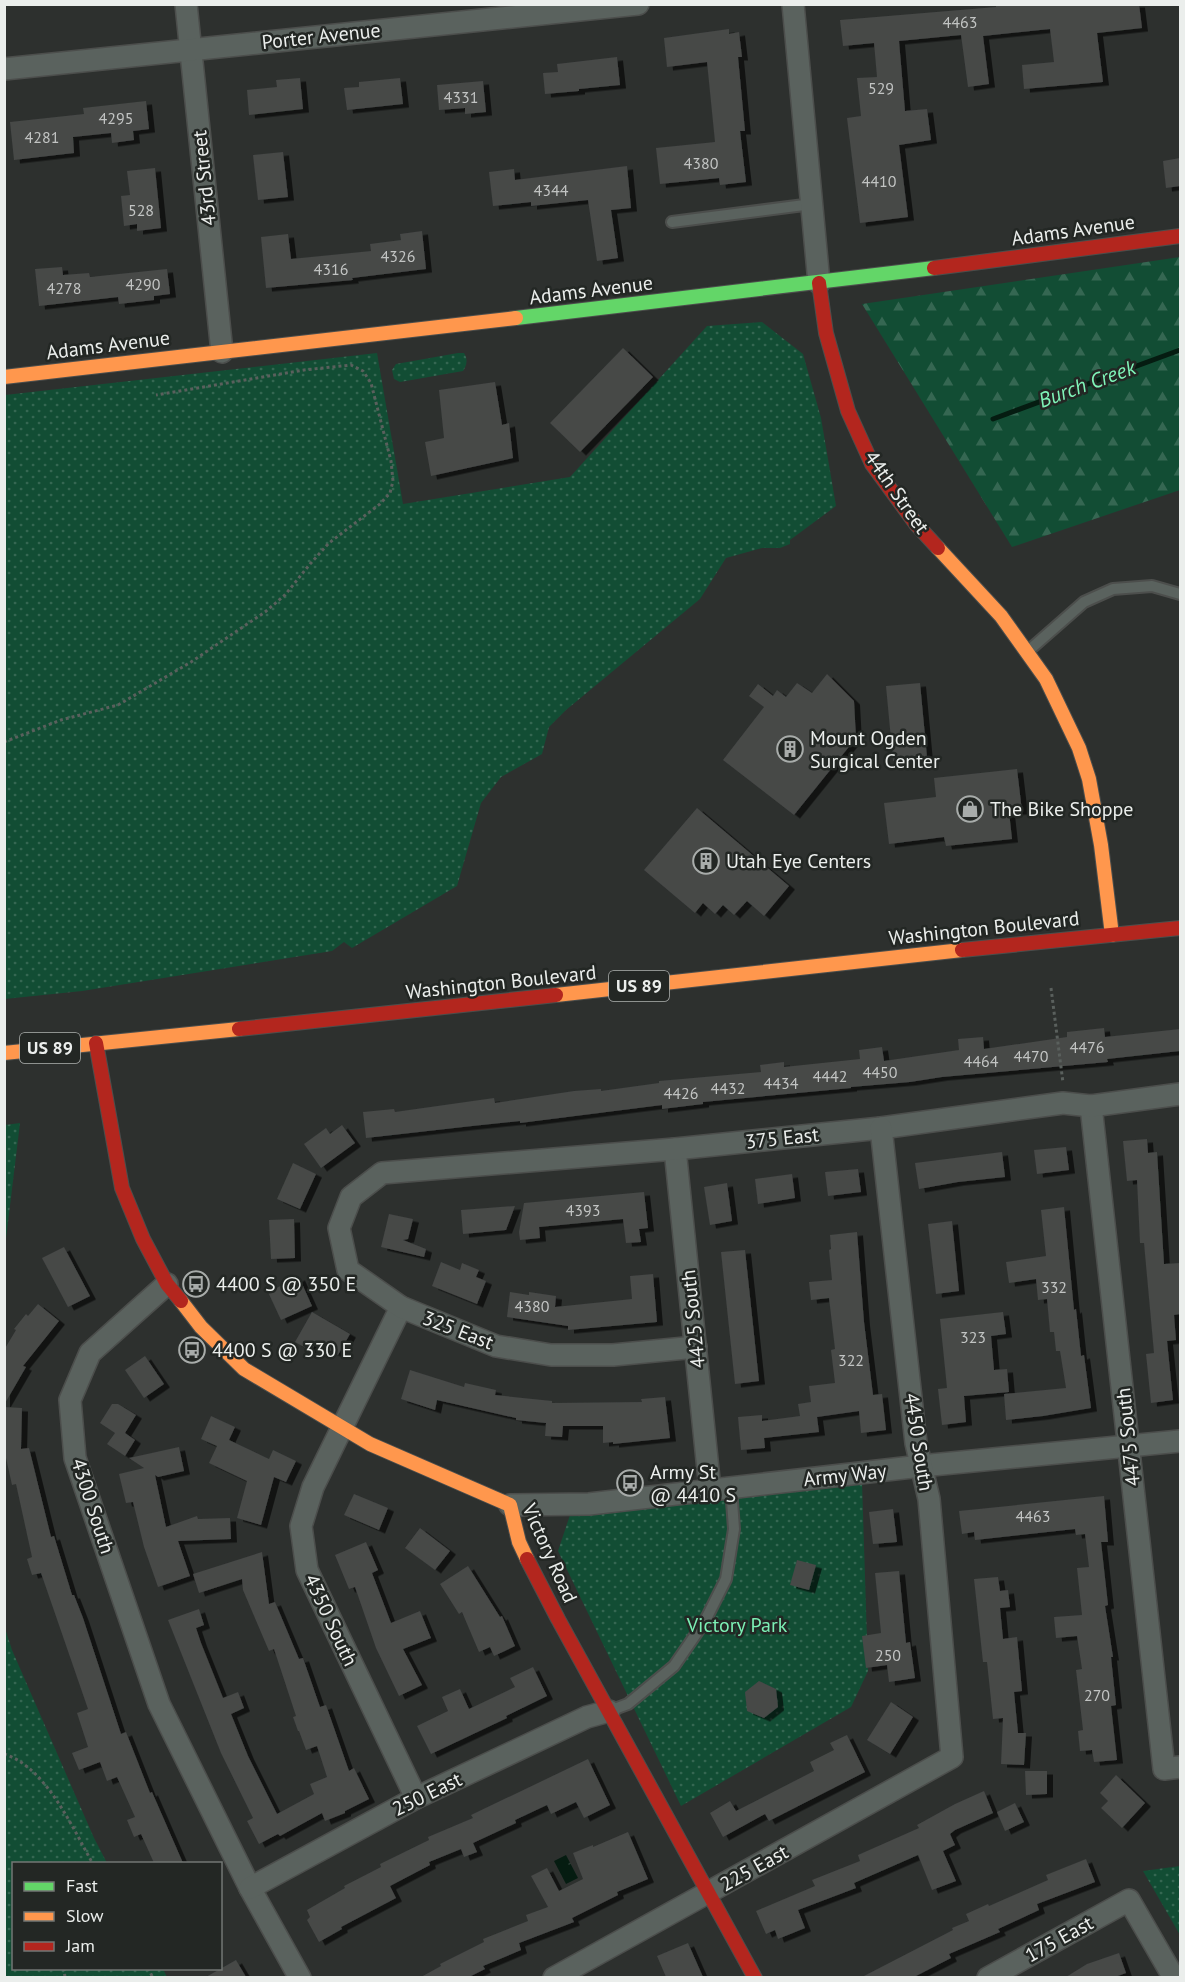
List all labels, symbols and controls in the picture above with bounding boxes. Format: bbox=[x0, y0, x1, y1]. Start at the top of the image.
house number: 4463 bbox=[943, 12, 977, 32]
street label: Porter Avenue bbox=[260, 17, 382, 55]
house number: 529 bbox=[868, 78, 894, 98]
house number: 4331 bbox=[444, 87, 478, 107]
house number: 4295 bbox=[99, 108, 133, 128]
house number: 4281 bbox=[25, 127, 59, 147]
street label: 43rd Street bbox=[186, 129, 222, 227]
house number: 4380 bbox=[684, 153, 719, 173]
house number: 4410 bbox=[862, 171, 897, 191]
house number: 4344 bbox=[534, 180, 569, 200]
house number: 528 bbox=[128, 200, 154, 220]
street label: Adams Avenue bbox=[1010, 208, 1136, 252]
house number: 4326 bbox=[381, 246, 415, 266]
house number: 4316 bbox=[314, 259, 348, 279]
street label: Adams Avenue bbox=[528, 270, 654, 310]
house number: 4290 bbox=[126, 274, 161, 294]
house number: 4278 bbox=[47, 278, 81, 298]
street label: Adams Avenue bbox=[45, 325, 171, 365]
water label: Burch Creek bbox=[1035, 353, 1141, 414]
street label: 44th Street bbox=[859, 445, 935, 539]
place label: Mount Ogden Surgical Center bbox=[810, 725, 940, 774]
building icon: Mount Ogden Surgical Center bbox=[775, 734, 805, 764]
shop icon: The Bike Shoppe bbox=[955, 794, 985, 824]
place label: The Bike Shoppe bbox=[990, 796, 1134, 822]
building icon: Utah Eye Centers bbox=[691, 846, 721, 876]
place label: Utah Eye Centers bbox=[726, 848, 871, 874]
street label: Washington Boulevard bbox=[887, 905, 1081, 951]
street label: Washington Boulevard bbox=[404, 959, 598, 1005]
road number: US 89 bbox=[609, 971, 669, 1001]
road number: US 89 bbox=[20, 1033, 80, 1063]
house number: 4476 bbox=[1070, 1037, 1104, 1057]
house number: 4470 bbox=[1014, 1046, 1049, 1066]
house number: 4464 bbox=[964, 1051, 999, 1071]
house number: 4450 bbox=[863, 1062, 898, 1082]
house number: 4442 bbox=[813, 1066, 847, 1086]
house number: 4434 bbox=[764, 1073, 799, 1093]
house number: 4432 bbox=[711, 1078, 745, 1098]
house number: 4426 bbox=[664, 1083, 698, 1103]
street label: 375 East bbox=[744, 1121, 820, 1155]
house number: 4393 bbox=[566, 1200, 600, 1220]
bus stop icon: 4400 S @ 350 E bbox=[181, 1269, 211, 1299]
street label: 4425 South bbox=[675, 1269, 711, 1369]
place label: 4400 S @ 350 E bbox=[216, 1271, 356, 1297]
house number: 332 bbox=[1041, 1277, 1067, 1297]
house number: 4380 bbox=[515, 1296, 550, 1316]
street label: 325 East bbox=[419, 1305, 497, 1355]
house number: 323 bbox=[960, 1327, 986, 1347]
bus stop icon: 4400 S @ 330 E bbox=[177, 1335, 207, 1365]
place label: 4400 S @ 330 E bbox=[212, 1337, 352, 1363]
house number: 322 bbox=[838, 1350, 864, 1370]
street label: 4475 South bbox=[1110, 1387, 1146, 1487]
street label: 4450 South bbox=[898, 1391, 940, 1493]
street label: 4300 South bbox=[65, 1455, 121, 1557]
street label: Army Way bbox=[802, 1458, 888, 1492]
place label: Army St @ 4410 S bbox=[650, 1459, 736, 1508]
bus stop icon: Army St @ 4410 S bbox=[615, 1468, 645, 1498]
street label: Victory Road bbox=[516, 1498, 583, 1607]
house number: 4463 bbox=[1016, 1506, 1050, 1526]
street label: 4350 South bbox=[298, 1570, 364, 1670]
park label: Victory Park bbox=[686, 1612, 788, 1638]
house number: 250 bbox=[875, 1645, 901, 1665]
house number: 270 bbox=[1084, 1685, 1110, 1705]
street label: 250 East bbox=[388, 1766, 466, 1822]
street label: 225 East bbox=[715, 1839, 793, 1897]
legend bbox=[12, 1862, 222, 1970]
text: Fast bbox=[66, 1874, 98, 1897]
text: Slow bbox=[66, 1904, 104, 1927]
street label: 175 East bbox=[1020, 1910, 1098, 1968]
text: Jam bbox=[65, 1934, 95, 1957]

